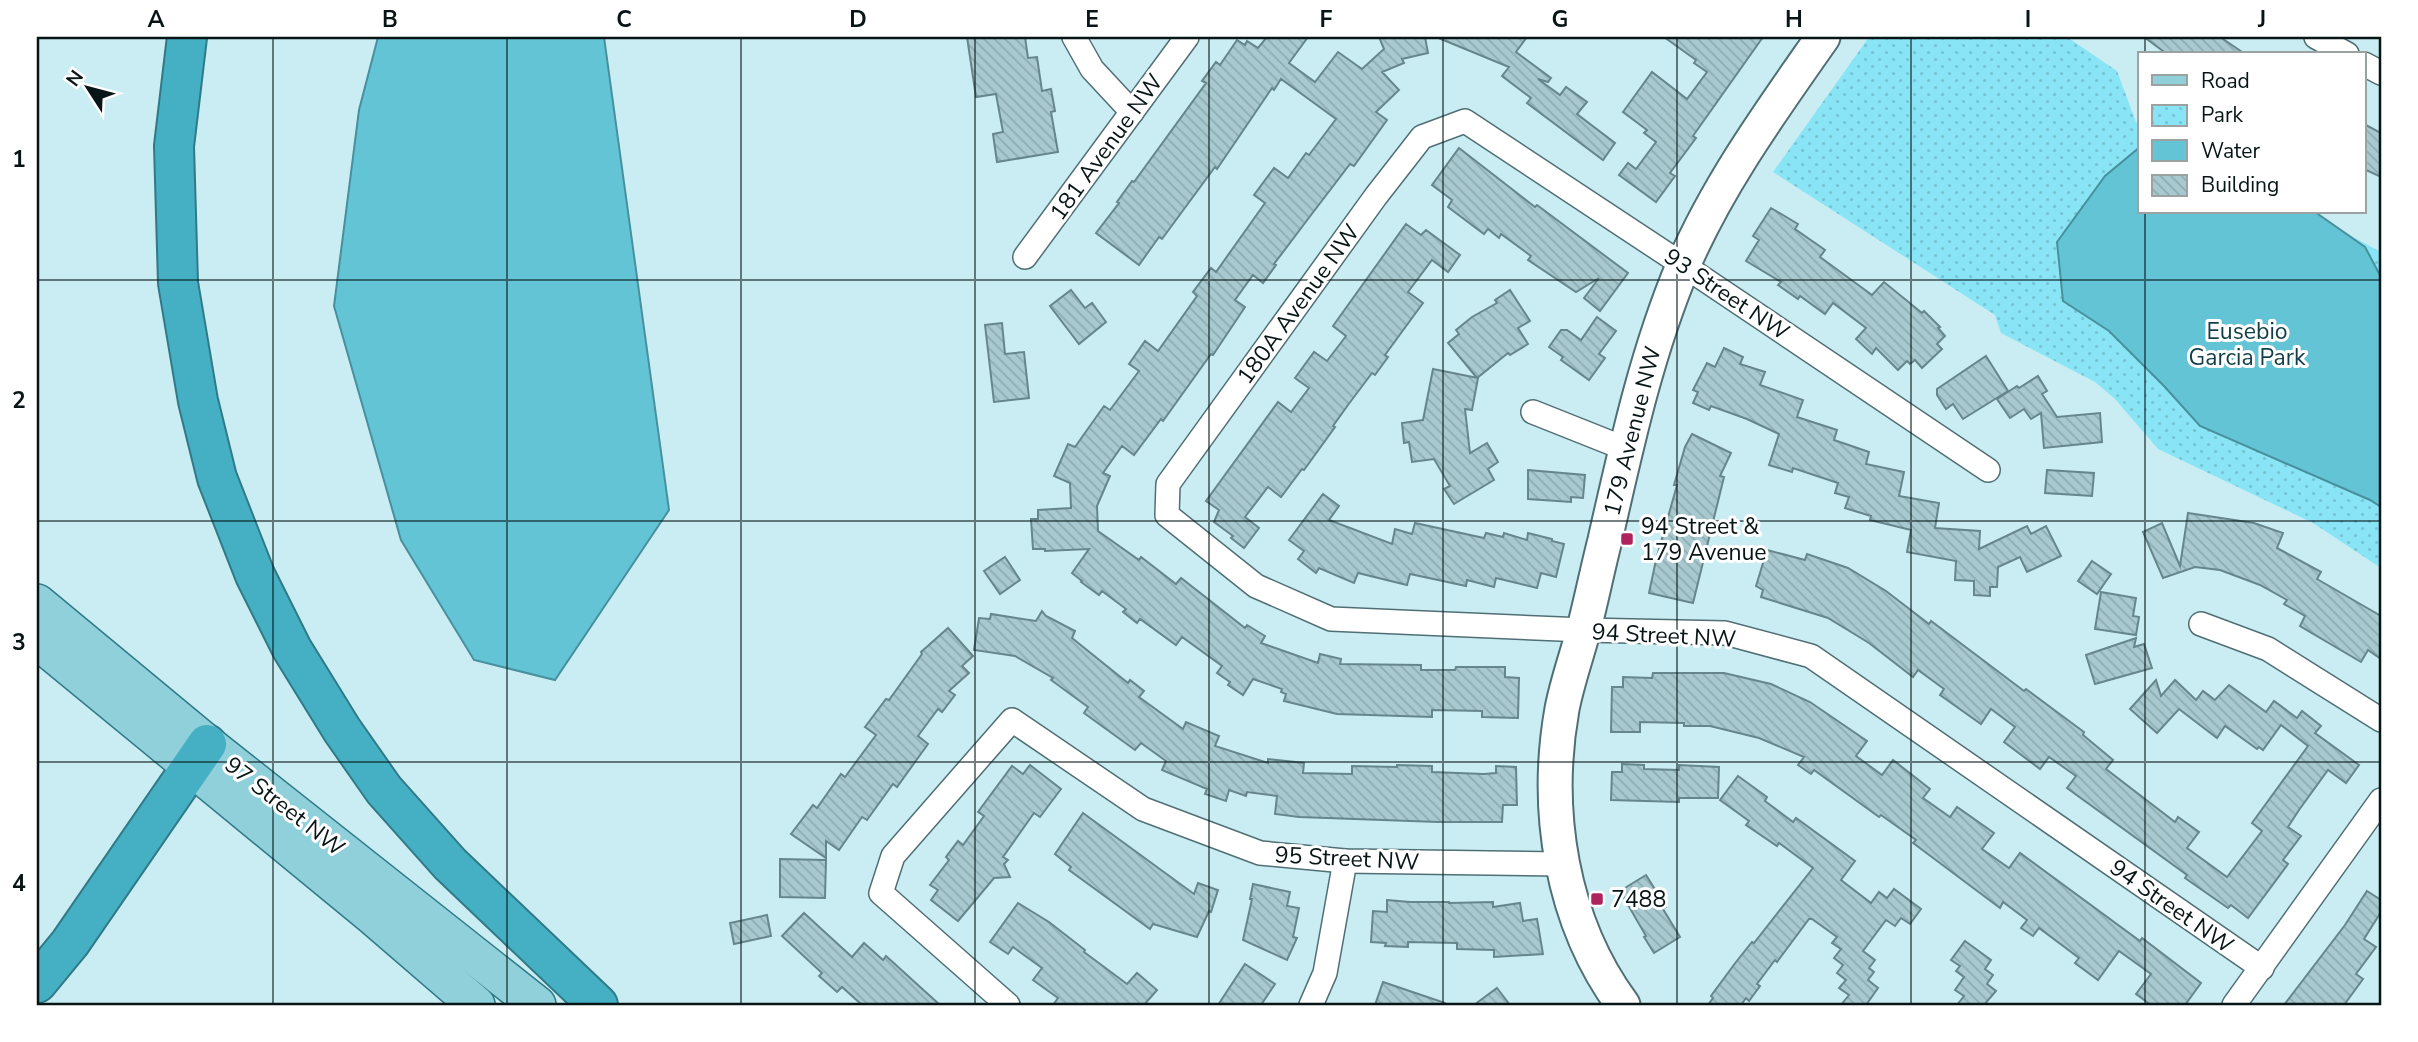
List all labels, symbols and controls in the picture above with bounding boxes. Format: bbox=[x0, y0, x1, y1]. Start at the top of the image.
text: A bbox=[147, 4, 165, 35]
text: B bbox=[382, 4, 398, 35]
text: C bbox=[616, 4, 632, 35]
text: D bbox=[849, 4, 867, 35]
text: E bbox=[1085, 4, 1099, 35]
text: F bbox=[1320, 4, 1333, 35]
text: G bbox=[1552, 4, 1568, 35]
text: H bbox=[1785, 4, 1803, 35]
text: I bbox=[2025, 4, 2031, 35]
text: J bbox=[2257, 4, 2266, 35]
north arrow bbox=[52, 52, 122, 122]
legend bbox=[2138, 52, 2366, 214]
text: N bbox=[60, 65, 90, 92]
text: Road bbox=[2201, 67, 2250, 95]
street label: 181 Avenue NW bbox=[1043, 68, 1170, 227]
text: Park bbox=[2201, 101, 2243, 129]
text: Water bbox=[2201, 137, 2260, 165]
text: 1 bbox=[12, 144, 26, 175]
text: Building bbox=[2201, 171, 2279, 199]
street label: 180A Avenue NW bbox=[1230, 218, 1367, 391]
street label: 93 Street NW bbox=[1658, 241, 1795, 348]
park label: Eusebio Garcia Park bbox=[2189, 316, 2306, 373]
street label: 179 Avenue NW bbox=[1596, 343, 1669, 519]
text: 2 bbox=[12, 385, 26, 416]
place label: 94 Street & 179 Avenue bbox=[1641, 511, 1767, 568]
marker: 94 Street & 179 Avenue bbox=[1619, 531, 1635, 547]
street label: 94 Street NW bbox=[1591, 616, 1737, 655]
text: 3 bbox=[12, 627, 26, 658]
street label: 97 Street NW bbox=[218, 750, 351, 863]
street label: 95 Street NW bbox=[1274, 839, 1420, 878]
street label: 94 Street NW bbox=[2104, 852, 2240, 961]
text: 4 bbox=[12, 868, 26, 899]
place label: 7488 bbox=[1611, 884, 1666, 915]
marker: 7488 bbox=[1589, 891, 1605, 907]

